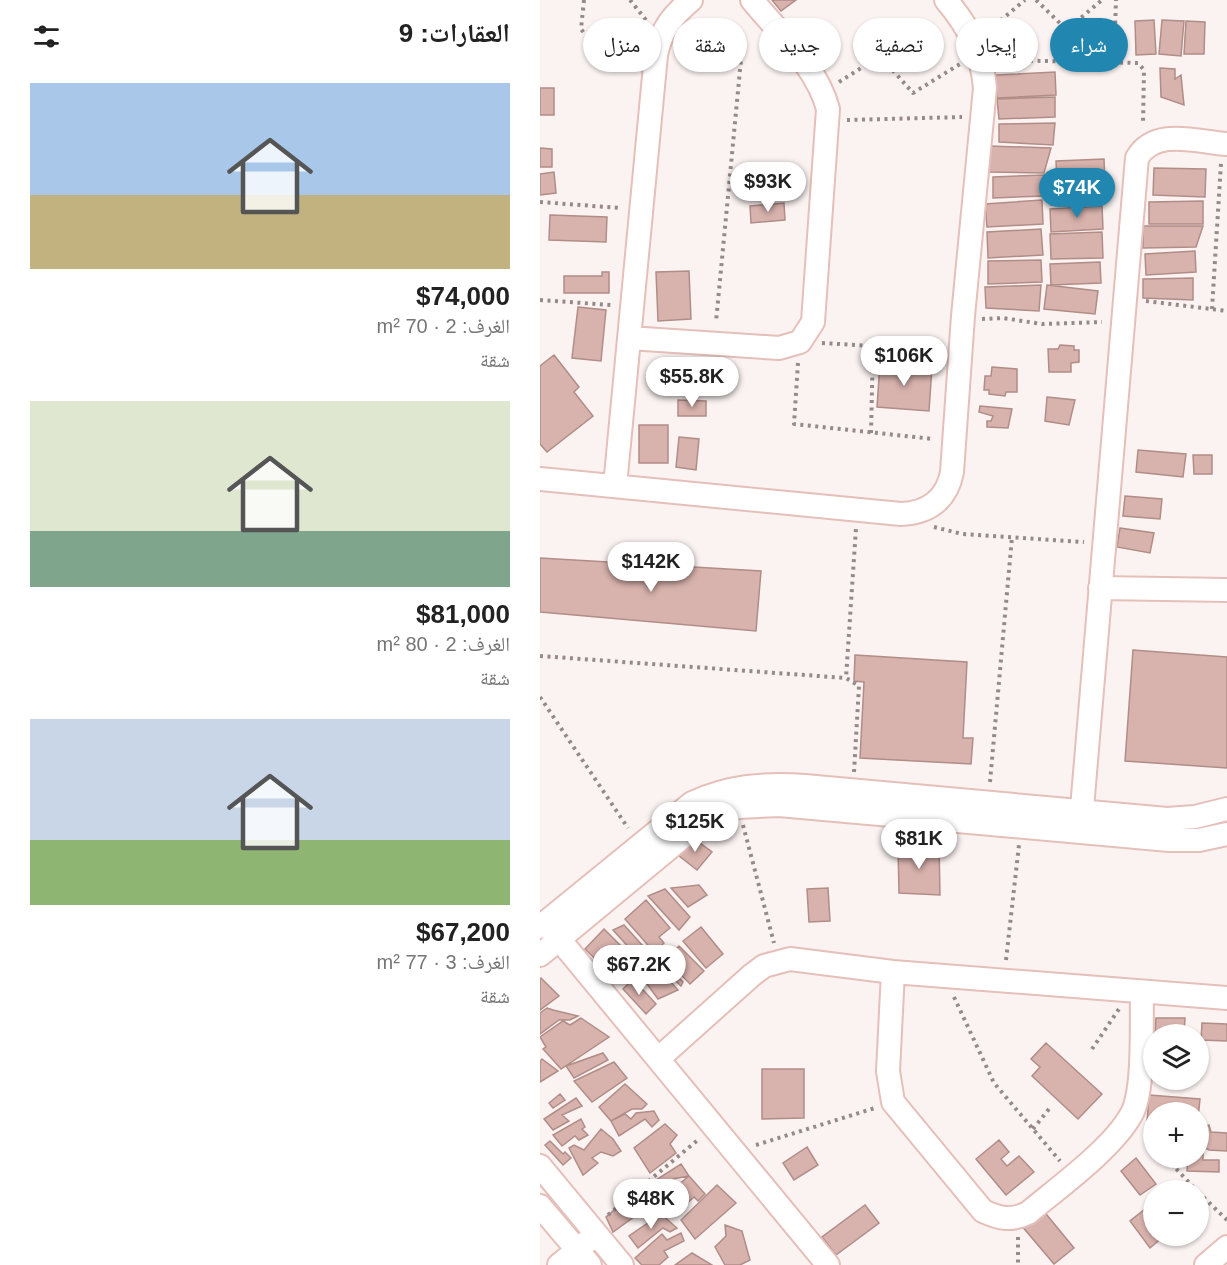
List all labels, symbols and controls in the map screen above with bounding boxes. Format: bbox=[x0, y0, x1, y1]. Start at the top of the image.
text: العقارات: 9 bbox=[399, 18, 510, 48]
chip: منزل bbox=[583, 18, 661, 72]
chip: شقة bbox=[673, 18, 747, 72]
chip: جديد bbox=[759, 18, 841, 72]
chip: تصفية bbox=[853, 18, 944, 72]
chip: إيجار bbox=[956, 18, 1038, 72]
chip: شراء bbox=[1050, 18, 1128, 72]
icon: filters bbox=[30, 20, 63, 53]
icon: home bbox=[216, 122, 324, 230]
pin: $93K bbox=[732, 162, 804, 213]
pin: $74K bbox=[1041, 168, 1113, 219]
text: $93K bbox=[744, 170, 792, 192]
text: $74K bbox=[1053, 176, 1101, 198]
text: $74,000 bbox=[416, 281, 510, 311]
text: الغرف: 2 · 70 m² bbox=[377, 315, 510, 337]
pin: $106K bbox=[862, 336, 946, 387]
text: $106K bbox=[875, 344, 933, 366]
text: شقة bbox=[480, 349, 510, 371]
pin: $55.8K bbox=[643, 357, 741, 408]
text: $55.8K bbox=[660, 365, 724, 387]
icon: home bbox=[216, 440, 324, 548]
pin: $142K bbox=[609, 542, 693, 593]
text: $142K bbox=[622, 550, 680, 572]
text: $81,000 bbox=[416, 599, 510, 629]
text: الغرف: 2 · 80 m² bbox=[377, 633, 510, 655]
text: شقة bbox=[480, 667, 510, 689]
icon: home bbox=[216, 758, 324, 866]
pin: $125K bbox=[653, 802, 737, 853]
text: $125K bbox=[666, 810, 724, 832]
pin: $81K bbox=[883, 819, 955, 870]
text: $81K bbox=[895, 827, 943, 849]
text: $67,200 bbox=[416, 917, 510, 947]
pin: $67.2K bbox=[590, 945, 688, 996]
text: الغرف: 3 · 77 m² bbox=[377, 951, 510, 973]
text: $67.2K bbox=[607, 953, 671, 975]
text: شقة bbox=[480, 985, 510, 1007]
map controls bbox=[1143, 1024, 1209, 1246]
button: layers bbox=[1143, 1024, 1209, 1090]
button: + bbox=[1143, 1102, 1209, 1168]
pin: $48K bbox=[615, 1179, 687, 1230]
button: − bbox=[1143, 1180, 1209, 1246]
text: $48K bbox=[627, 1187, 675, 1209]

